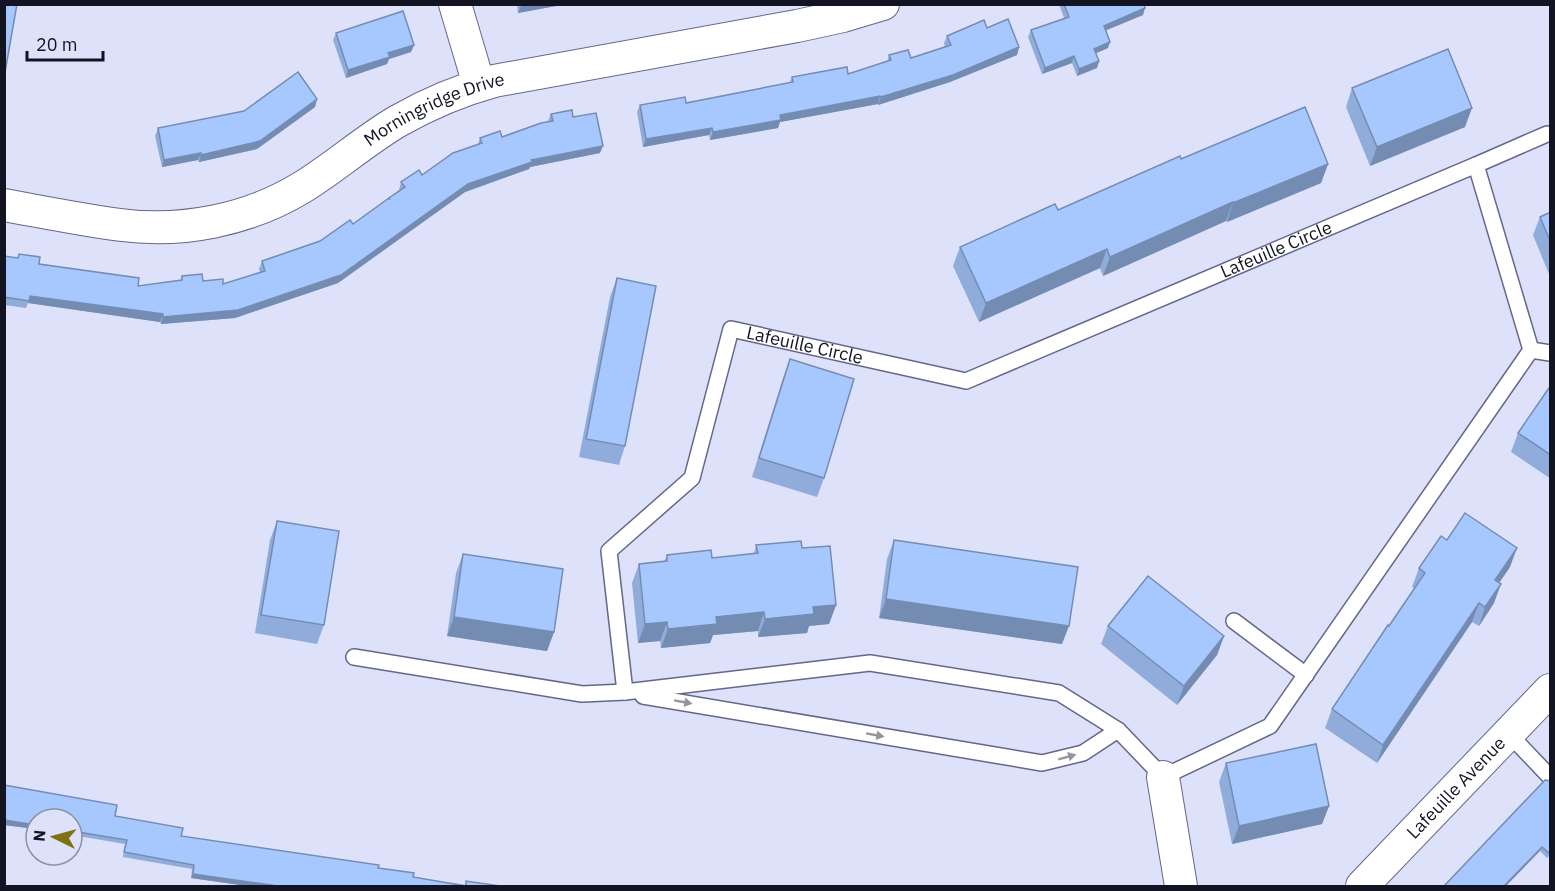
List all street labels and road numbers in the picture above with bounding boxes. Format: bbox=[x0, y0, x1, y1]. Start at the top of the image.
street label: Morningridge Drive bbox=[359, 67, 506, 151]
street label: Lafeuille Circle bbox=[1217, 215, 1335, 283]
street label: Lafeuille Circle bbox=[744, 321, 866, 369]
street label: Lafeuille Avenue bbox=[1401, 731, 1510, 843]

